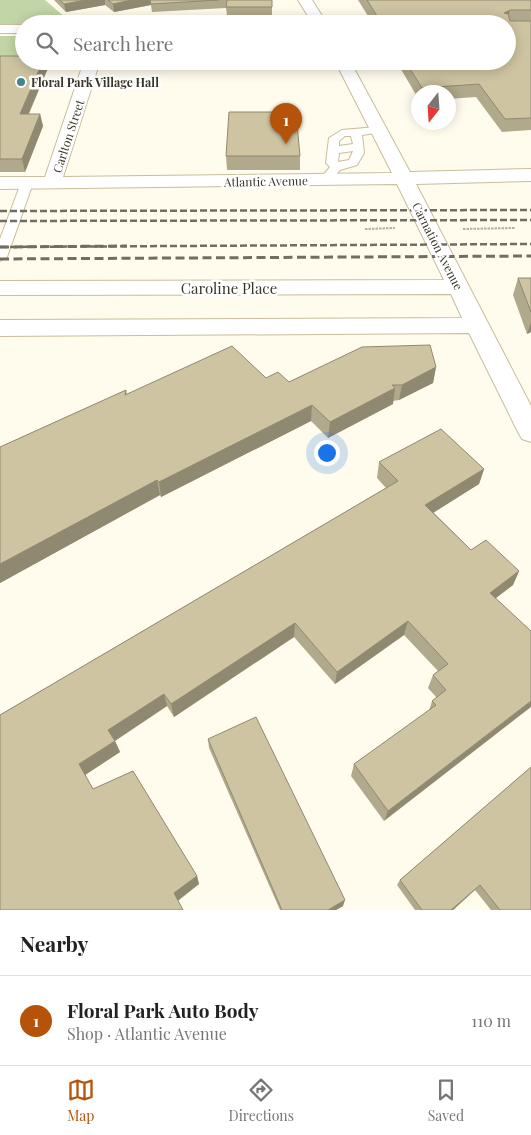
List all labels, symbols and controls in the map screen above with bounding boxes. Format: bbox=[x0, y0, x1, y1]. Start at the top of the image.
search box bbox=[15, 15, 516, 70]
icon: search bbox=[33, 29, 61, 57]
text: Search here bbox=[73, 30, 173, 56]
place label: Floral Park Village Hall bbox=[31, 74, 159, 90]
marker: Floral Park Village Hall bbox=[15, 76, 27, 88]
north arrow bbox=[411, 85, 456, 130]
street label: Carlton Street bbox=[49, 97, 88, 175]
pin: 1 bbox=[270, 103, 302, 144]
street label: Atlantic Avenue bbox=[223, 172, 308, 190]
street label: Carnation Avenue bbox=[409, 199, 467, 293]
street label: Caroline Place bbox=[181, 278, 277, 298]
your location bbox=[314, 440, 340, 466]
text: Nearby bbox=[20, 929, 89, 957]
text: Floral Park Auto Body bbox=[67, 997, 259, 1023]
text: 1 bbox=[33, 1010, 39, 1031]
text: 110 m bbox=[471, 1010, 511, 1031]
text: Shop · Atlantic Avenue bbox=[67, 1023, 227, 1044]
tab: Map bbox=[67, 1076, 95, 1125]
tab: Directions bbox=[229, 1076, 294, 1125]
tab: Saved bbox=[428, 1076, 464, 1125]

